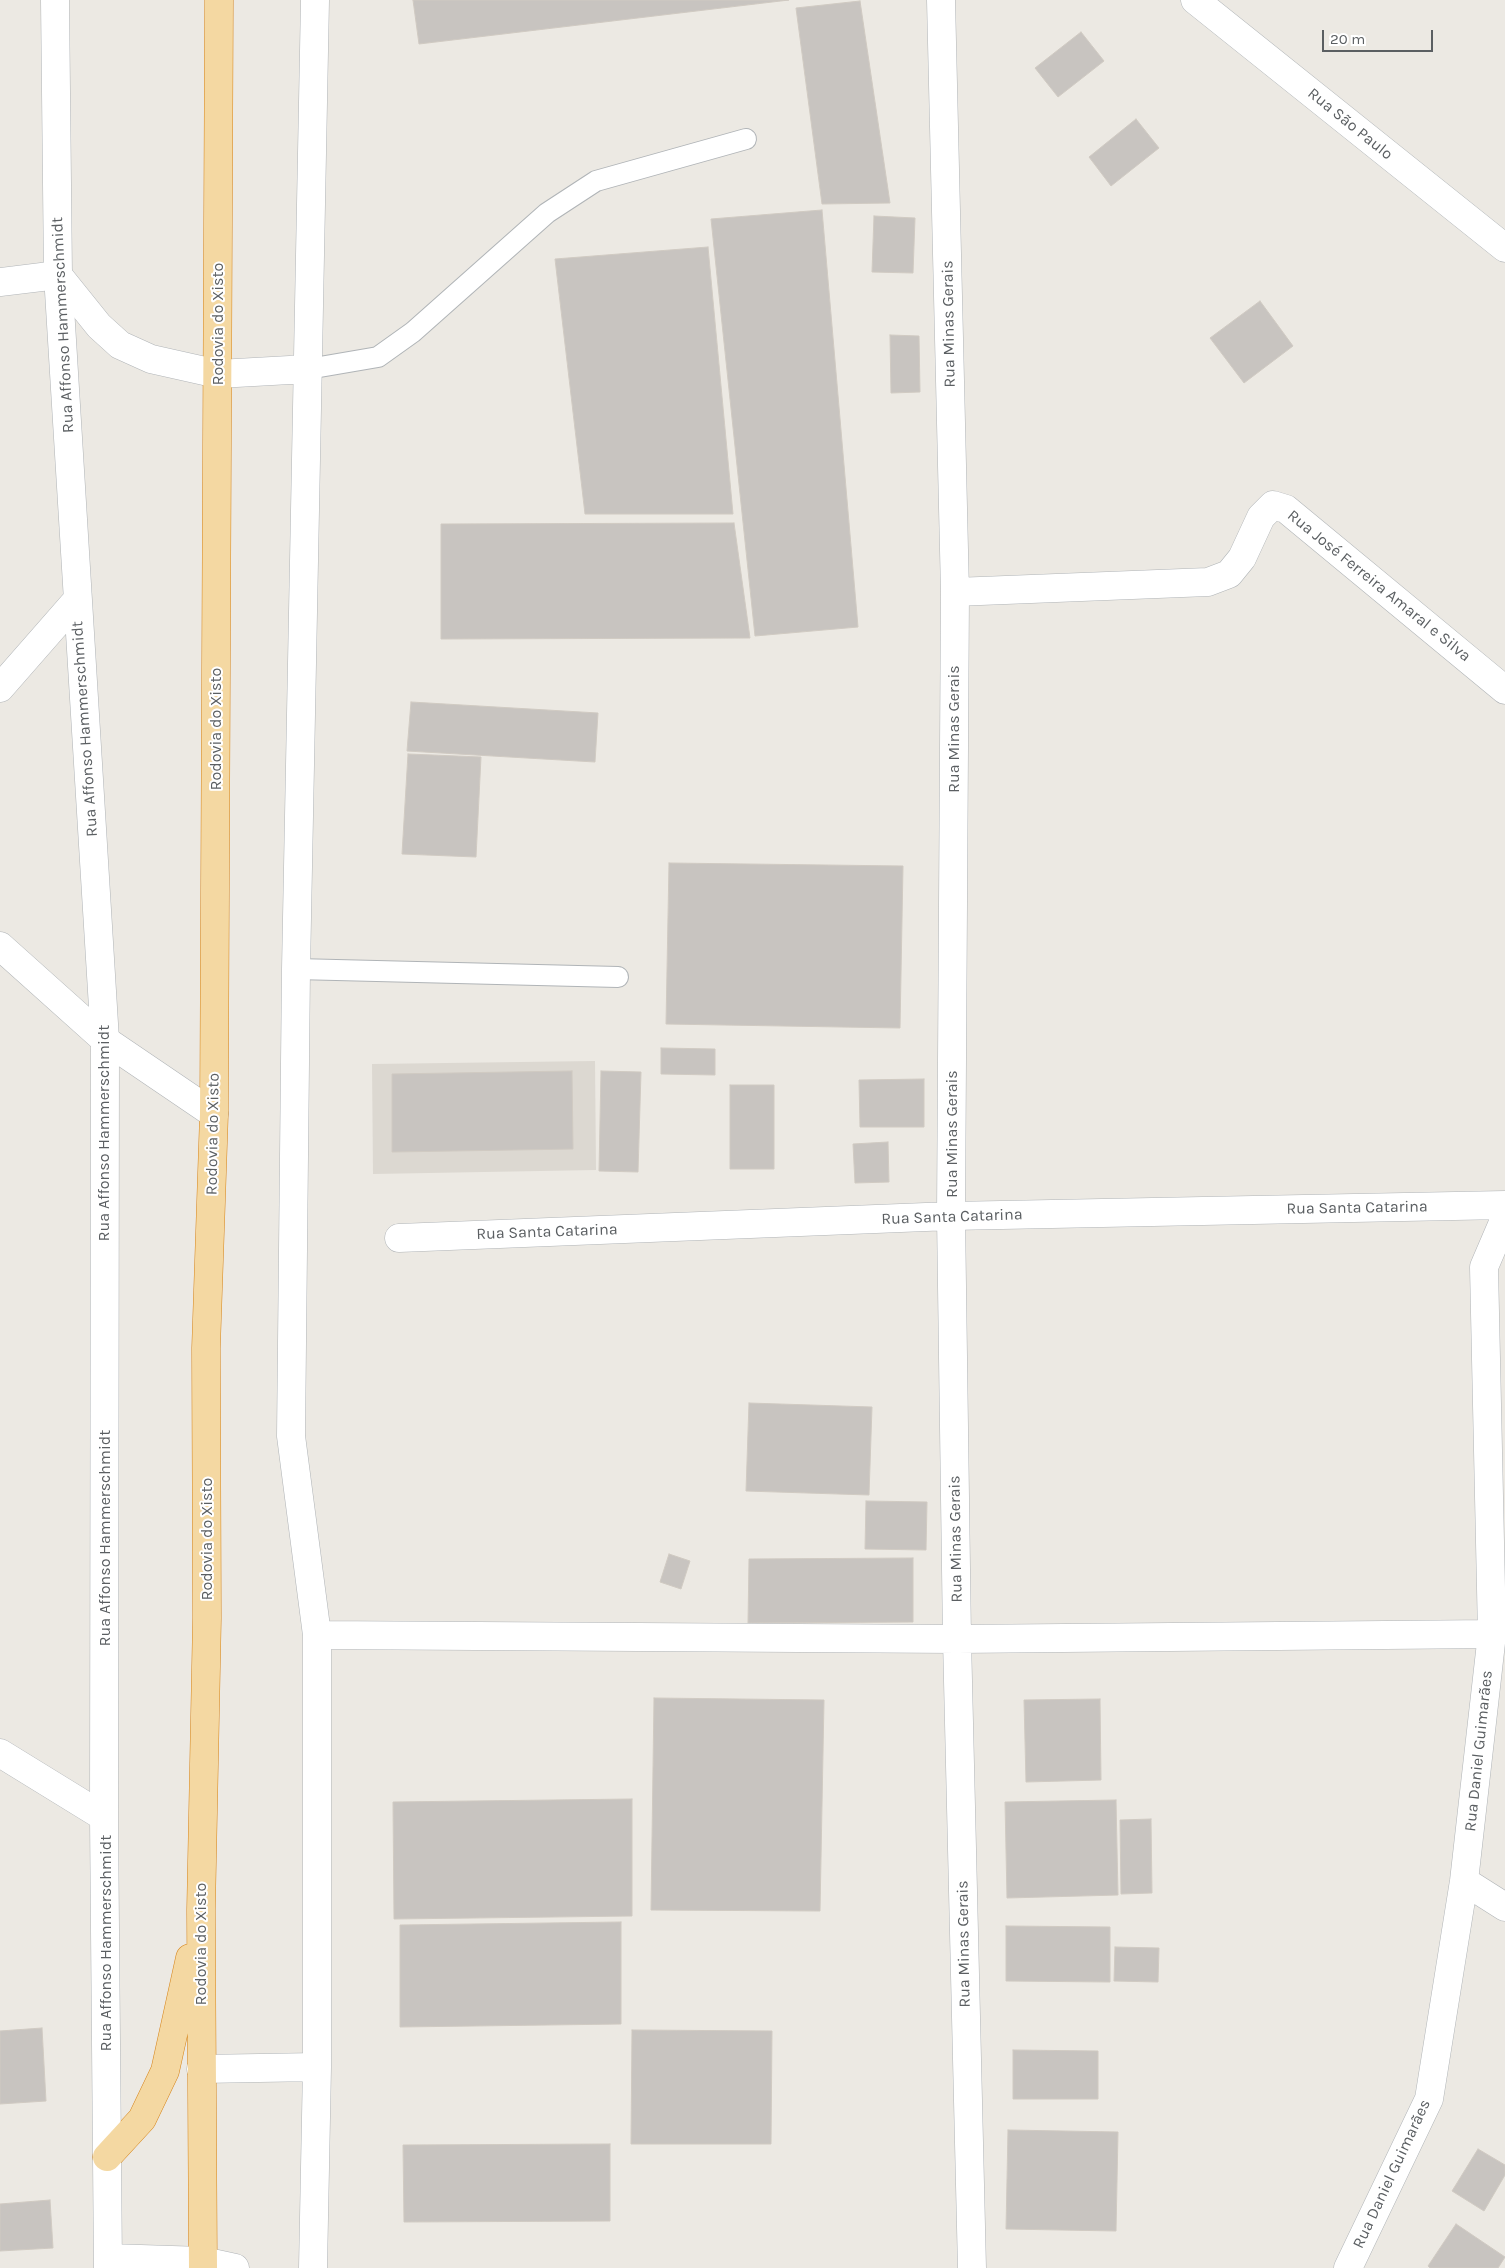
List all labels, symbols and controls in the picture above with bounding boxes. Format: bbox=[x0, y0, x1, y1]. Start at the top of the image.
scale bar bbox=[1325, 20, 1436, 52]
text: 20 m bbox=[1330, 30, 1365, 48]
street label: Rua São Paulo bbox=[1304, 84, 1396, 164]
street label: Rua Affonso Hammerschmidt bbox=[48, 216, 78, 434]
street label: Rua Minas Gerais bbox=[938, 260, 960, 388]
street label: Rodovia do Xisto bbox=[208, 263, 228, 385]
street label: Rua José Ferreira Amaral e Silva bbox=[1283, 506, 1475, 666]
street label: Rua Affonso Hammerschmidt bbox=[68, 620, 102, 838]
street label: Rua Minas Gerais bbox=[944, 665, 964, 793]
street label: Rodovia do Xisto bbox=[206, 668, 226, 790]
street label: Rua Affonso Hammerschmidt bbox=[94, 1025, 114, 1241]
street label: Rua Minas Gerais bbox=[942, 1070, 962, 1198]
street label: Rodovia do Xisto bbox=[202, 1073, 224, 1195]
street label: Rua Santa Catarina bbox=[1286, 1197, 1428, 1219]
street label: Rua Santa Catarina bbox=[881, 1205, 1023, 1229]
street label: Rua Santa Catarina bbox=[476, 1220, 618, 1244]
street label: Rua Affonso Hammerschmidt bbox=[95, 1430, 115, 1646]
street label: Rua Minas Gerais bbox=[945, 1475, 967, 1603]
street label: Rodovia do Xisto bbox=[197, 1478, 217, 1600]
street label: Rua Daniel Guimarães bbox=[1461, 1669, 1497, 1833]
street label: Rua Affonso Hammerschmidt bbox=[96, 1835, 116, 2051]
street label: Rua Minas Gerais bbox=[953, 1880, 975, 2008]
street label: Rodovia do Xisto bbox=[191, 1883, 211, 2005]
street label: Rua Daniel Guimarães bbox=[1349, 2096, 1435, 2252]

